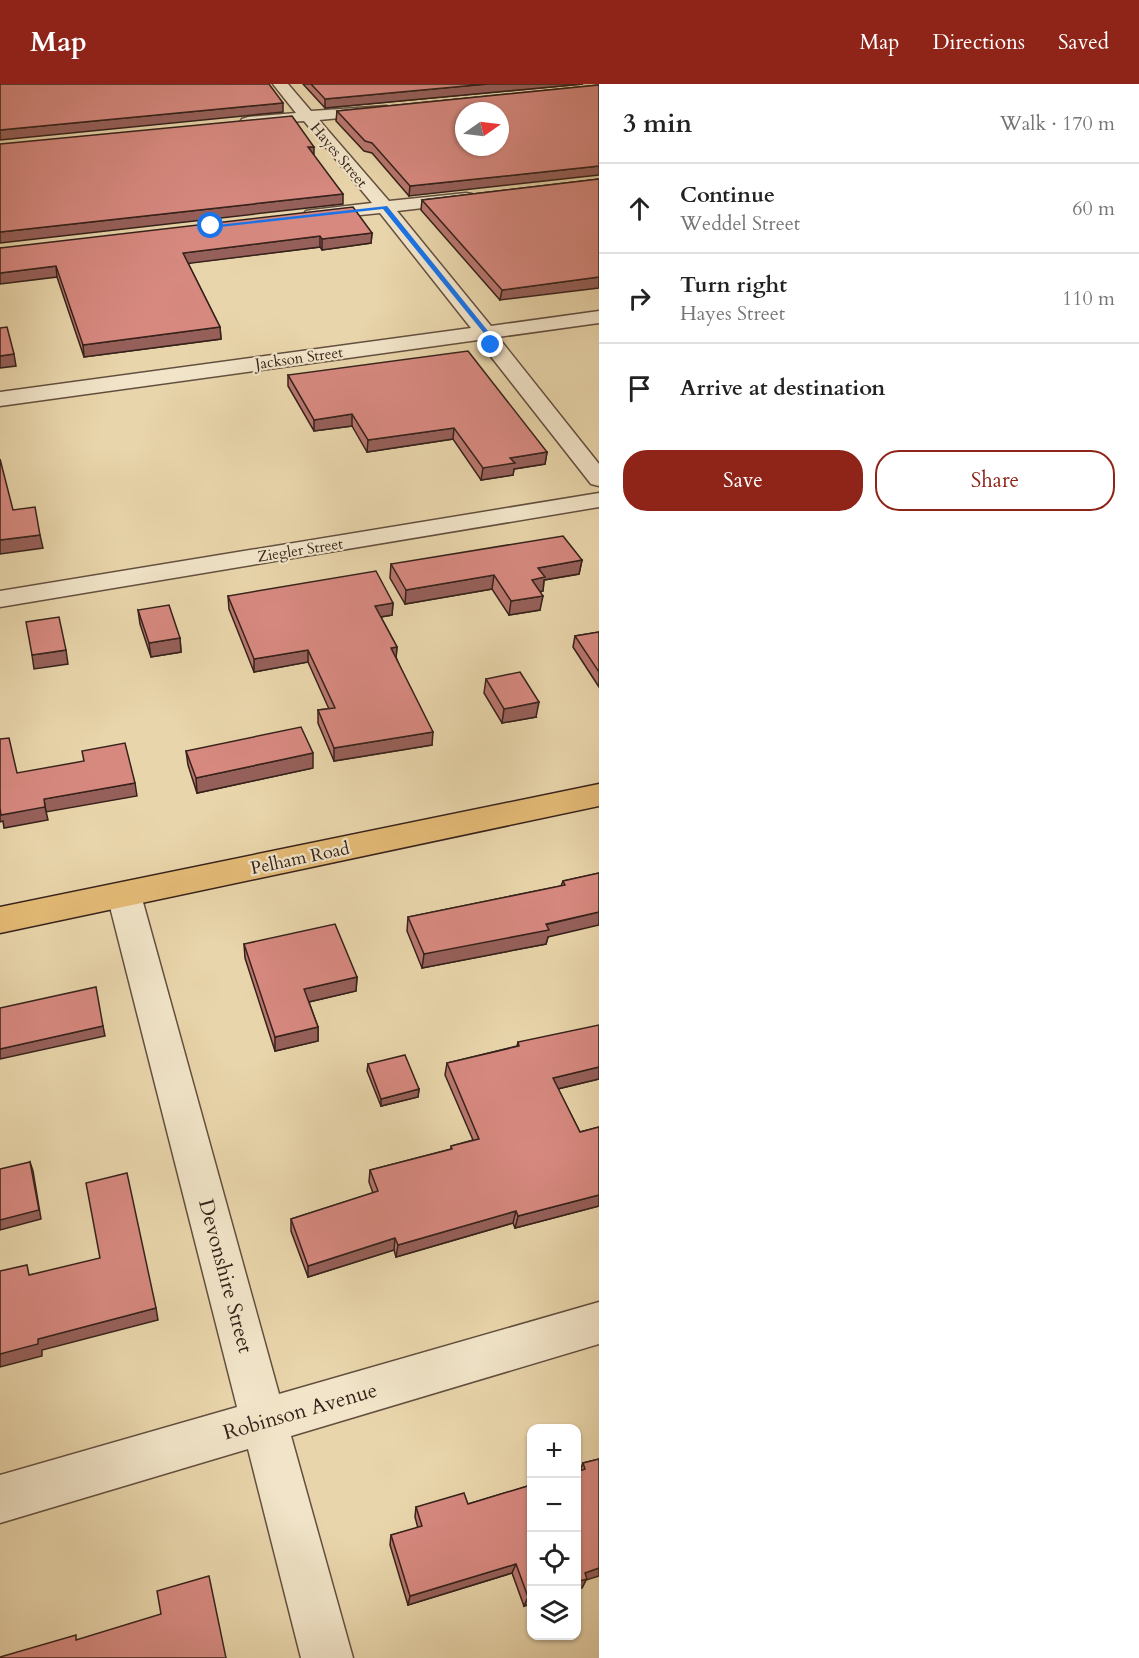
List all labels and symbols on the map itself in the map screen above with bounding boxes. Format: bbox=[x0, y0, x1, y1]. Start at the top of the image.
north arrow bbox=[455, 102, 509, 156]
street label: Hayes Street bbox=[306, 118, 372, 192]
route start bbox=[197, 212, 223, 238]
route end bbox=[477, 331, 503, 357]
street label: Jackson Street bbox=[252, 342, 344, 374]
street label: Ziegler Street bbox=[256, 533, 344, 567]
street label: Pelham Road bbox=[248, 836, 352, 881]
street label: Devonshire Street bbox=[191, 1196, 260, 1357]
street label: Robinson Avenue bbox=[220, 1376, 381, 1447]

